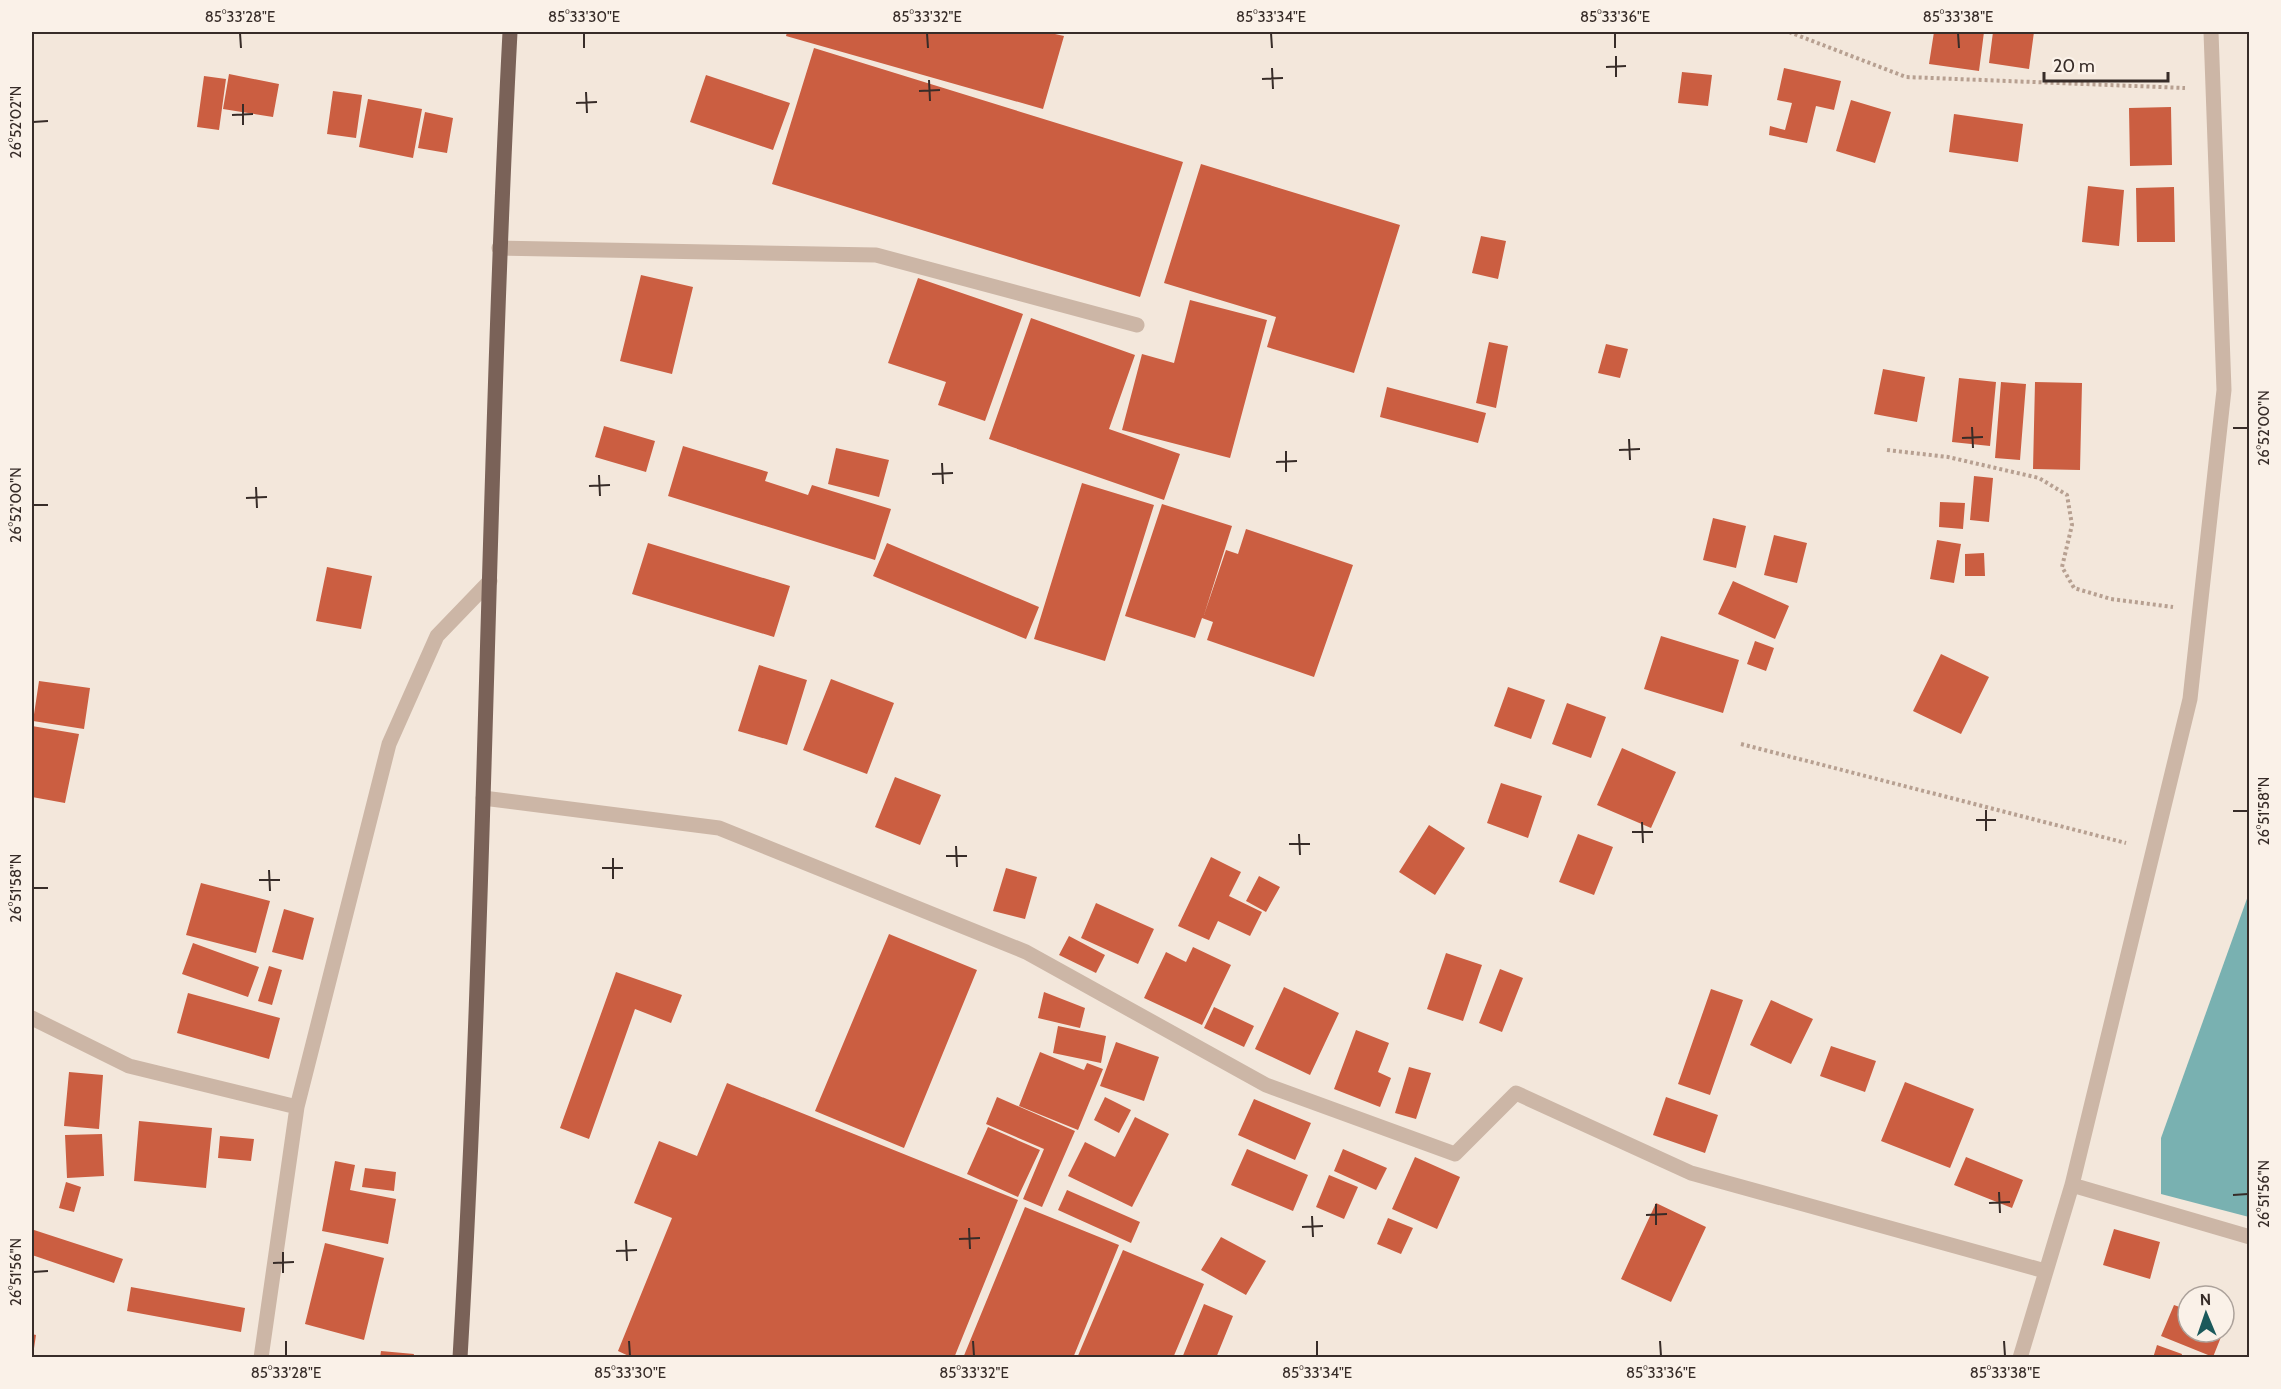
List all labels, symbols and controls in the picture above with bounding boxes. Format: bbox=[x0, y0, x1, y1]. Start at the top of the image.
text: 85°33'28"E bbox=[205, 8, 275, 26]
text: 85°33'30"E bbox=[548, 8, 620, 26]
text: 85°33'32"E bbox=[892, 8, 962, 26]
text: 85°33'34"E bbox=[1236, 8, 1306, 26]
text: 85°33'36"E bbox=[1580, 8, 1650, 26]
text: 85°33'38"E bbox=[1923, 8, 1993, 26]
scale bar bbox=[2044, 45, 2168, 83]
text: 20 m bbox=[2053, 55, 2095, 77]
text: 26°52'02"N bbox=[7, 86, 25, 158]
text: 26°52'00"N bbox=[2255, 390, 2273, 466]
text: 26°52'00"N bbox=[7, 467, 25, 543]
text: 26°51'58"N bbox=[2255, 777, 2273, 845]
text: 26°51'58"N bbox=[7, 854, 25, 922]
text: 26°51'56"N bbox=[2255, 1160, 2273, 1228]
text: 26°51'56"N bbox=[7, 1238, 25, 1306]
north arrow bbox=[2176, 1284, 2236, 1344]
text: N bbox=[2200, 1290, 2211, 1309]
text: 85°33'28"E bbox=[251, 1364, 321, 1382]
text: 85°33'30"E bbox=[594, 1364, 666, 1382]
text: 85°33'32"E bbox=[939, 1364, 1009, 1382]
text: 85°33'34"E bbox=[1282, 1364, 1352, 1382]
text: 85°33'36"E bbox=[1626, 1364, 1696, 1382]
text: 85°33'38"E bbox=[1970, 1364, 2040, 1382]

